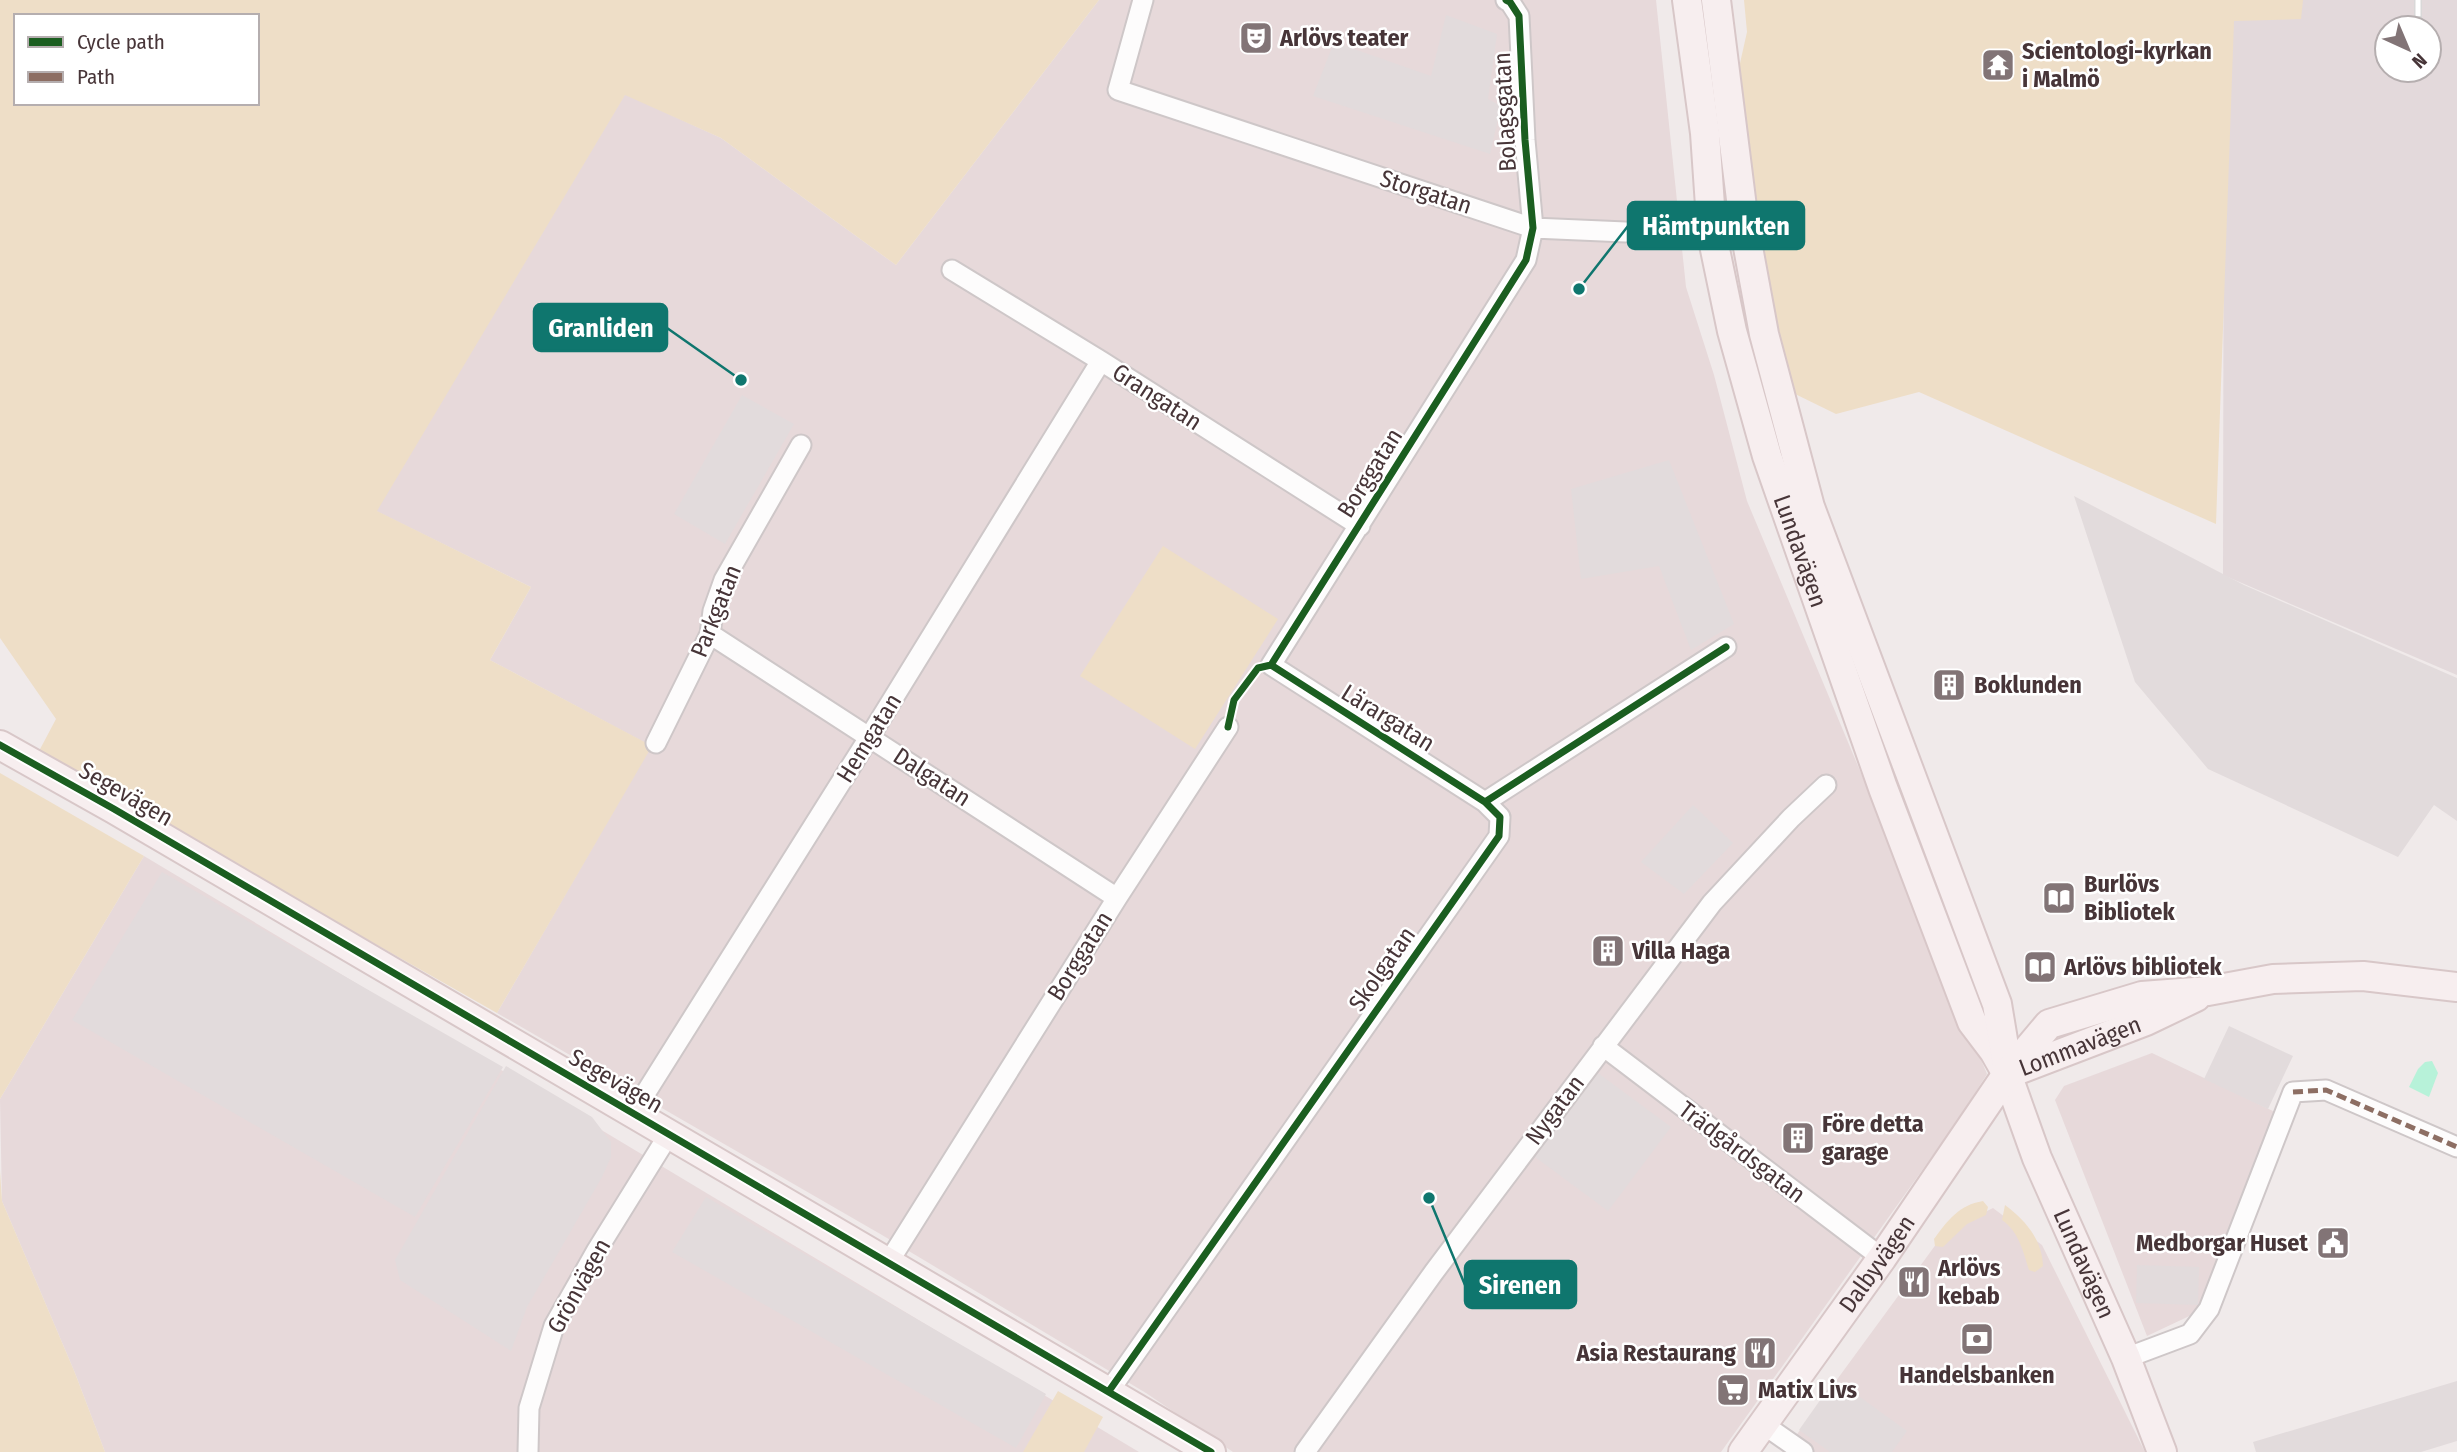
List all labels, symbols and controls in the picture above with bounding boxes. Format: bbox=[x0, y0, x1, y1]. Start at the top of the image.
legend bbox=[14, 14, 259, 105]
north arrow bbox=[2373, 14, 2443, 84]
theatre icon: Arlövs teater bbox=[1237, 19, 1275, 57]
place label: Arlövs teater bbox=[1279, 24, 1409, 52]
text: Cycle path bbox=[77, 29, 165, 55]
place label: Scientologi-kyrkan i Malmö bbox=[2022, 37, 2212, 93]
temple icon: Scientologi-kyrkan i Malmö bbox=[1979, 46, 2017, 84]
text: N bbox=[2407, 49, 2432, 73]
street label: Bolagsgatan bbox=[1488, 52, 1522, 172]
text: Path bbox=[77, 64, 115, 90]
street label: Storgatan bbox=[1377, 164, 1475, 220]
callout: Hämtpunkten bbox=[1628, 202, 1804, 249]
text: Hämtpunkten bbox=[1642, 211, 1790, 242]
callout: Granliden bbox=[534, 304, 667, 351]
text: Granliden bbox=[548, 313, 654, 344]
street label: Grangatan bbox=[1107, 358, 1207, 436]
street label: Borggatan bbox=[1332, 423, 1408, 523]
street label: Lundavägen bbox=[1768, 491, 1833, 611]
street label: Parkgatan bbox=[685, 561, 747, 661]
building icon: Boklunden bbox=[1930, 666, 1968, 704]
place label: Boklunden bbox=[1974, 671, 2082, 699]
street label: Lärargatan bbox=[1336, 678, 1440, 758]
street label: Hemgatan bbox=[831, 688, 907, 788]
street label: Dalgatan bbox=[888, 742, 976, 812]
street label: Segevägen bbox=[74, 756, 178, 832]
place label: Burlövs Bibliotek bbox=[2084, 870, 2175, 926]
library icon: Burlövs Bibliotek bbox=[2040, 879, 2078, 917]
street label: Borggatan bbox=[1042, 906, 1118, 1006]
street label: Skolgatan bbox=[1343, 921, 1421, 1017]
building icon: Villa Haga bbox=[1589, 932, 1627, 970]
place label: Villa Haga bbox=[1631, 937, 1730, 965]
library icon: Arlövs bibliotek bbox=[2021, 948, 2059, 986]
place label: Arlövs bibliotek bbox=[2063, 953, 2222, 981]
street label: Lommavägen bbox=[2015, 1010, 2145, 1082]
street label: Segevägen bbox=[564, 1043, 668, 1119]
street label: Nygatan bbox=[1520, 1070, 1590, 1150]
street label: Trädgårdsgatan bbox=[1673, 1095, 1811, 1209]
place label: Före detta garage bbox=[1822, 1110, 1924, 1166]
building icon: Före detta garage bbox=[1779, 1119, 1817, 1157]
street label: Lundavägen bbox=[2047, 1204, 2121, 1323]
street label: Dalbyvägen bbox=[1833, 1210, 1921, 1318]
public building icon: Medborgar Huset bbox=[2314, 1224, 2352, 1262]
place label: Medborgar Huset bbox=[2136, 1229, 2309, 1257]
street label: Grönvägen bbox=[542, 1234, 616, 1338]
place label: Arlövs kebab bbox=[1937, 1254, 2001, 1310]
callout: Sirenen bbox=[1465, 1261, 1576, 1308]
restaurant icon: Arlövs kebab bbox=[1895, 1263, 1933, 1301]
text: Sirenen bbox=[1479, 1270, 1561, 1301]
bank icon: Handelsbanken bbox=[1958, 1320, 1996, 1358]
restaurant icon: Asia Restaurang bbox=[1741, 1334, 1779, 1372]
place label: Asia Restaurang bbox=[1575, 1339, 1736, 1367]
place label: Handelsbanken bbox=[1899, 1361, 2055, 1389]
supermarket icon: Matix Livs bbox=[1714, 1371, 1752, 1409]
place label: Matix Livs bbox=[1758, 1376, 1858, 1404]

